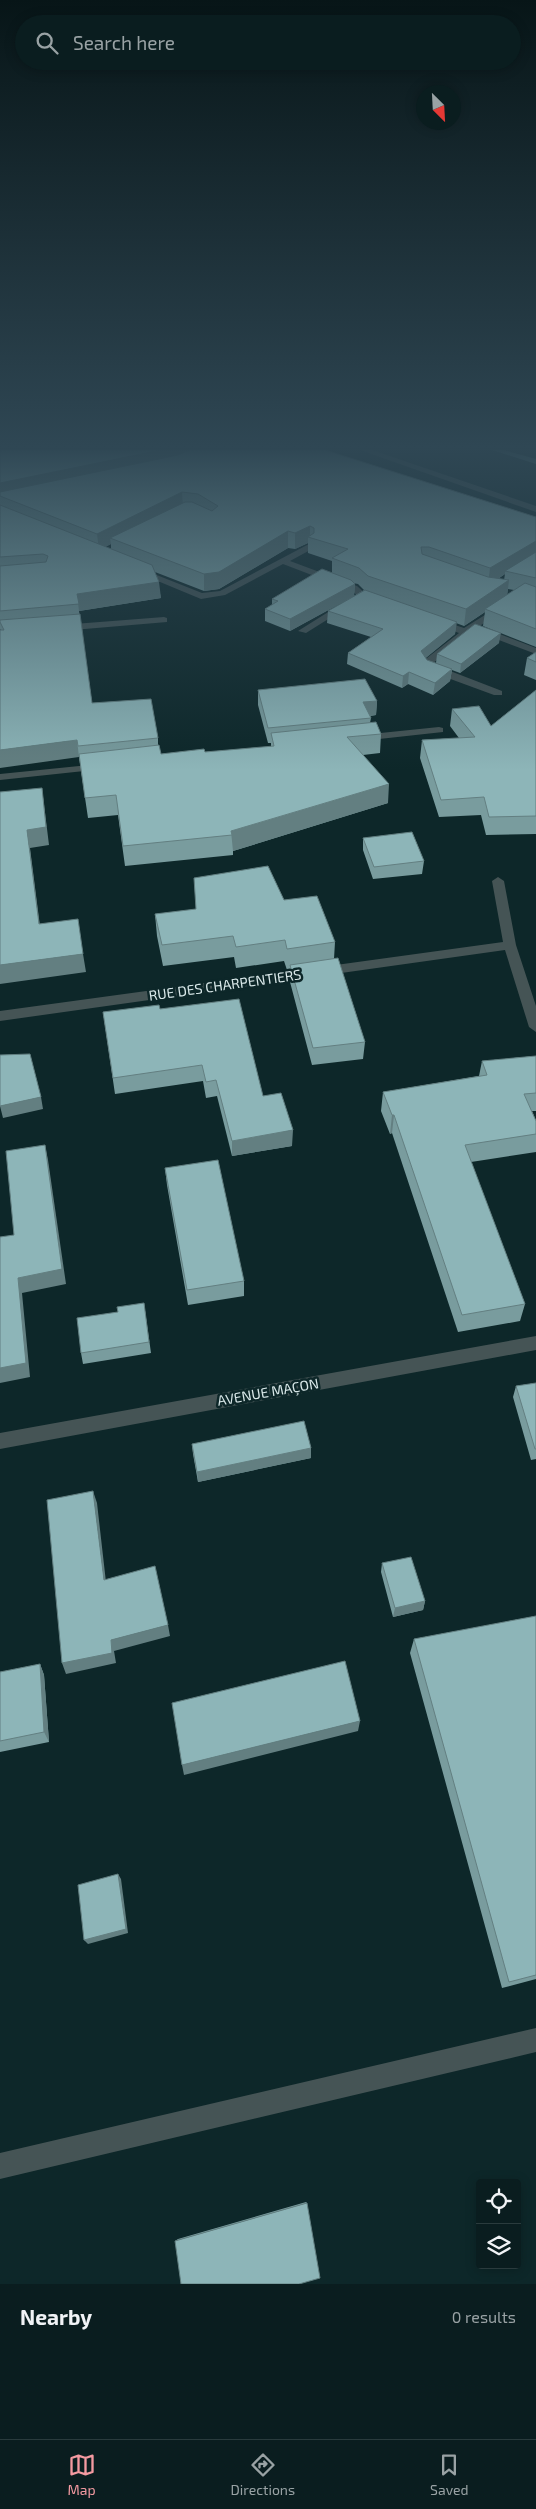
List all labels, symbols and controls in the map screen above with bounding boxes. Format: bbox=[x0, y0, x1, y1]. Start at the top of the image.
search box bbox=[15, 15, 521, 70]
icon: search bbox=[33, 29, 61, 57]
text: Search here bbox=[73, 31, 175, 54]
north arrow bbox=[416, 85, 461, 130]
street label: RUE DES CHARPENTIERS bbox=[148, 965, 302, 1004]
street label: AVENUE MAÇON bbox=[216, 1374, 320, 1410]
map controls bbox=[476, 2179, 521, 2269]
button: locate bbox=[476, 2179, 521, 2224]
button: layers bbox=[476, 2224, 521, 2269]
text: Nearby bbox=[20, 2304, 92, 2329]
text: 0 results bbox=[452, 2307, 516, 2326]
tab: Map bbox=[67, 2451, 96, 2498]
tab: Directions bbox=[231, 2451, 295, 2498]
tab: Saved bbox=[430, 2451, 469, 2498]

